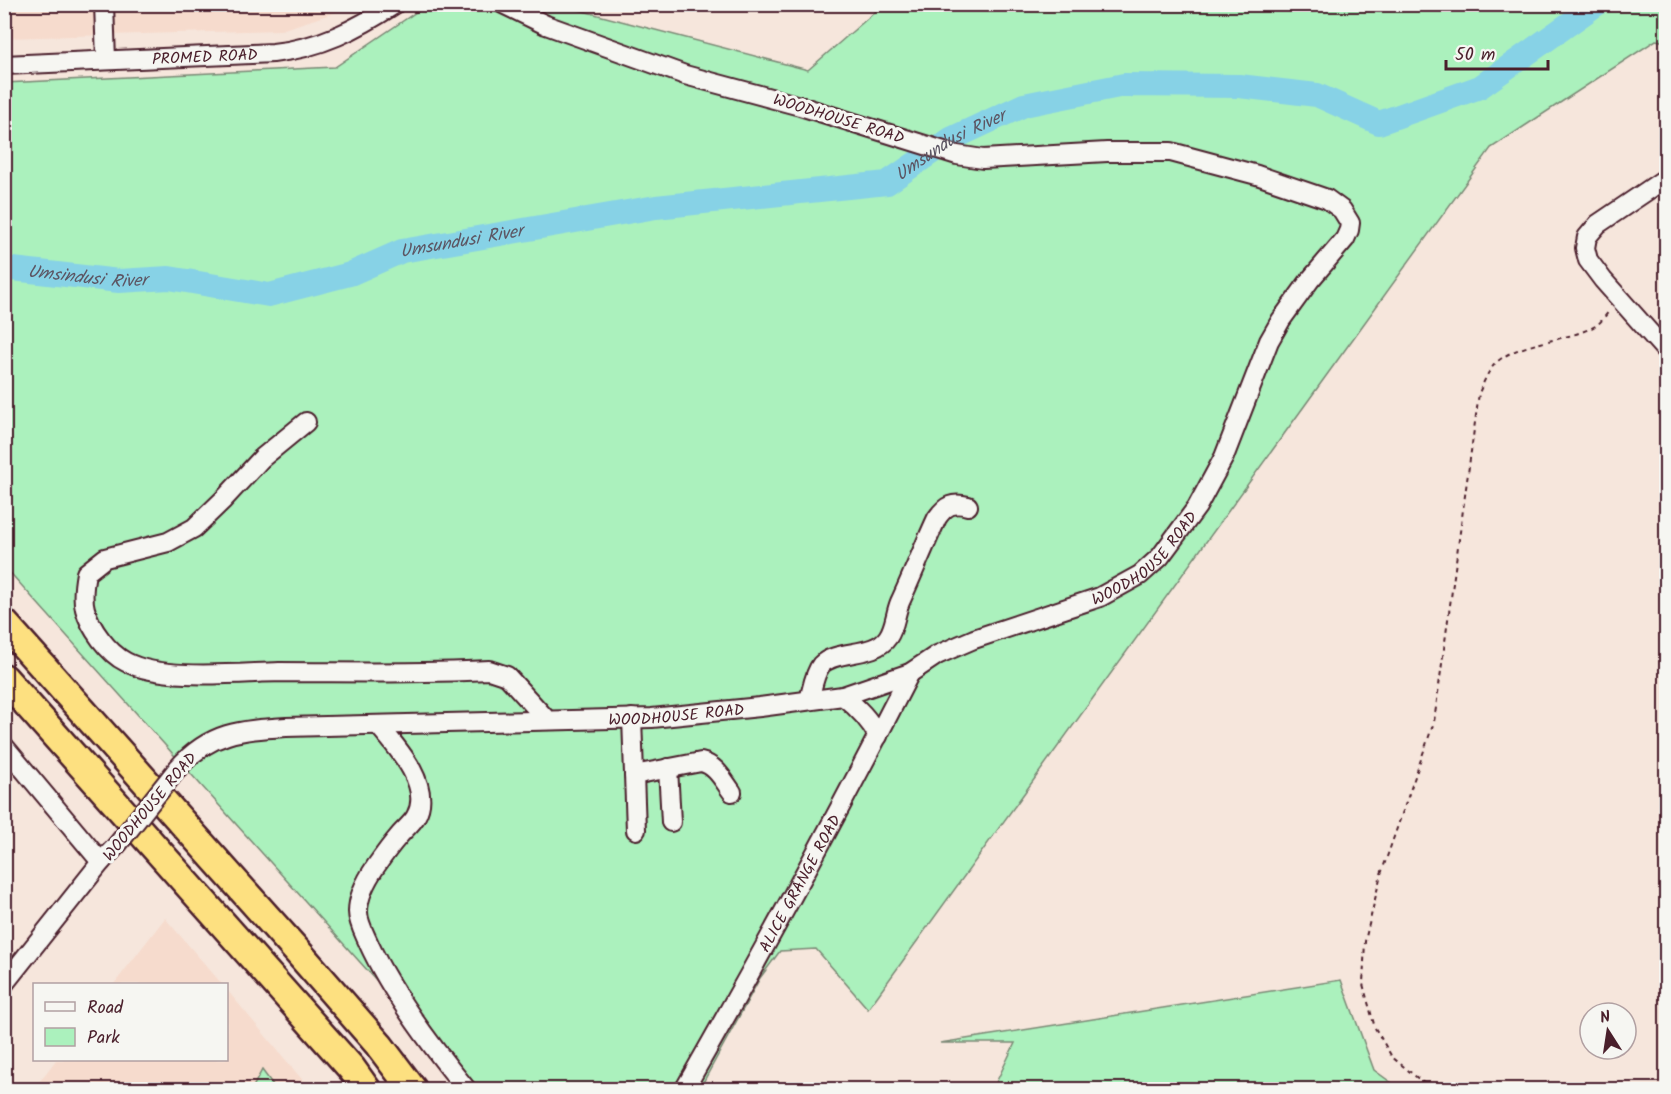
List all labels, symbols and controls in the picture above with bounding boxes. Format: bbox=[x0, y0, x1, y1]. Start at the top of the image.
scale bar bbox=[1446, 33, 1548, 71]
text: 50 m bbox=[1455, 41, 1495, 70]
street label: PROMED ROAD bbox=[151, 43, 258, 72]
street label: WOODHOUSE ROAD bbox=[770, 88, 907, 151]
water label: Umsundusi River bbox=[890, 101, 1015, 189]
water label: Umsundusi River bbox=[398, 217, 529, 267]
water label: Umsindusi River bbox=[26, 258, 152, 297]
street label: WOODHOUSE ROAD bbox=[1089, 506, 1204, 613]
street label: WOODHOUSE ROAD bbox=[608, 698, 745, 733]
street label: WOODHOUSE ROAD bbox=[97, 747, 203, 867]
street label: ALICE GRANGE ROAD bbox=[753, 810, 848, 957]
legend bbox=[33, 983, 228, 1061]
text: Road bbox=[87, 994, 124, 1023]
north arrow bbox=[1578, 1001, 1638, 1061]
text: N bbox=[1598, 1005, 1613, 1031]
text: Park bbox=[87, 1024, 120, 1053]

